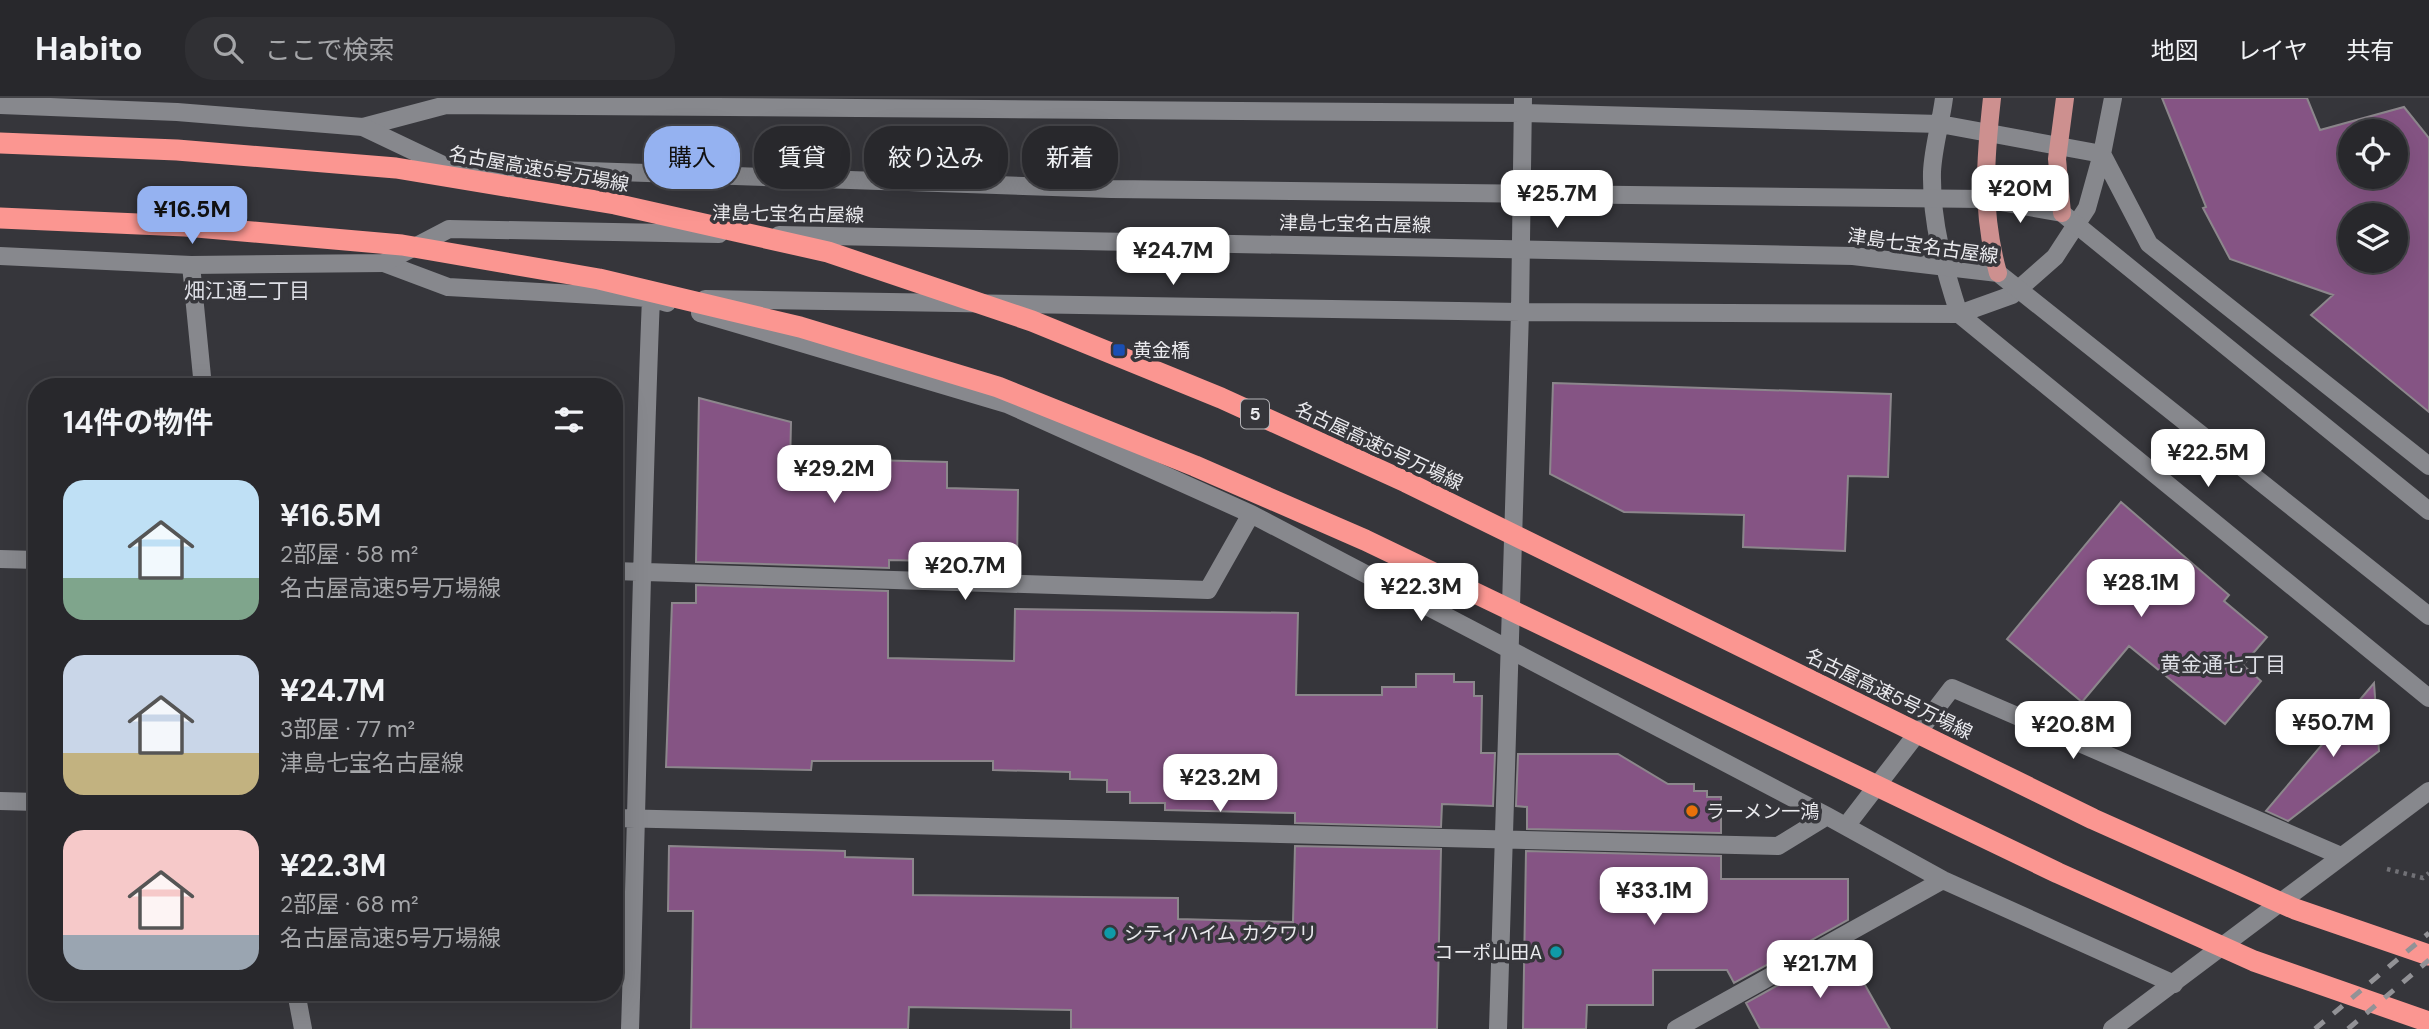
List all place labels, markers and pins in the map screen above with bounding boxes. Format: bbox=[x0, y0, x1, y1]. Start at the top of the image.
pin: ¥20M bbox=[1979, 166, 2061, 225]
pin: ¥25.7M bbox=[1500, 170, 1614, 230]
pin: ¥16.5M bbox=[135, 186, 249, 246]
pin: ¥24.7M bbox=[1116, 228, 1230, 287]
place label: 黄金橋 bbox=[1133, 338, 1190, 363]
marker: 黄金橋 bbox=[1111, 342, 1127, 358]
pin: ¥22.5M bbox=[2151, 430, 2265, 489]
pin: ¥29.2M bbox=[777, 446, 891, 505]
pin: ¥20.7M bbox=[908, 542, 1022, 602]
pin: ¥28.1M bbox=[2084, 560, 2198, 619]
pin: ¥22.3M bbox=[1364, 564, 1478, 623]
pin: ¥50.7M bbox=[2276, 700, 2390, 759]
pin: ¥20.8M bbox=[2016, 702, 2130, 761]
pin: ¥23.2M bbox=[1163, 754, 1277, 814]
place label: ラーメン一鴻 bbox=[1706, 799, 1819, 824]
marker: ラーメン一鴻 bbox=[1684, 803, 1700, 819]
pin: ¥33.1M bbox=[1597, 868, 1711, 927]
place label: シティハイム カクワリ bbox=[1124, 921, 1317, 946]
marker: シティハイム カクワリ bbox=[1102, 925, 1118, 941]
place label: コーポ山田A bbox=[1434, 940, 1542, 965]
pin: ¥21.7M bbox=[1763, 940, 1877, 1000]
marker: コーポ山田A bbox=[1548, 944, 1564, 960]

